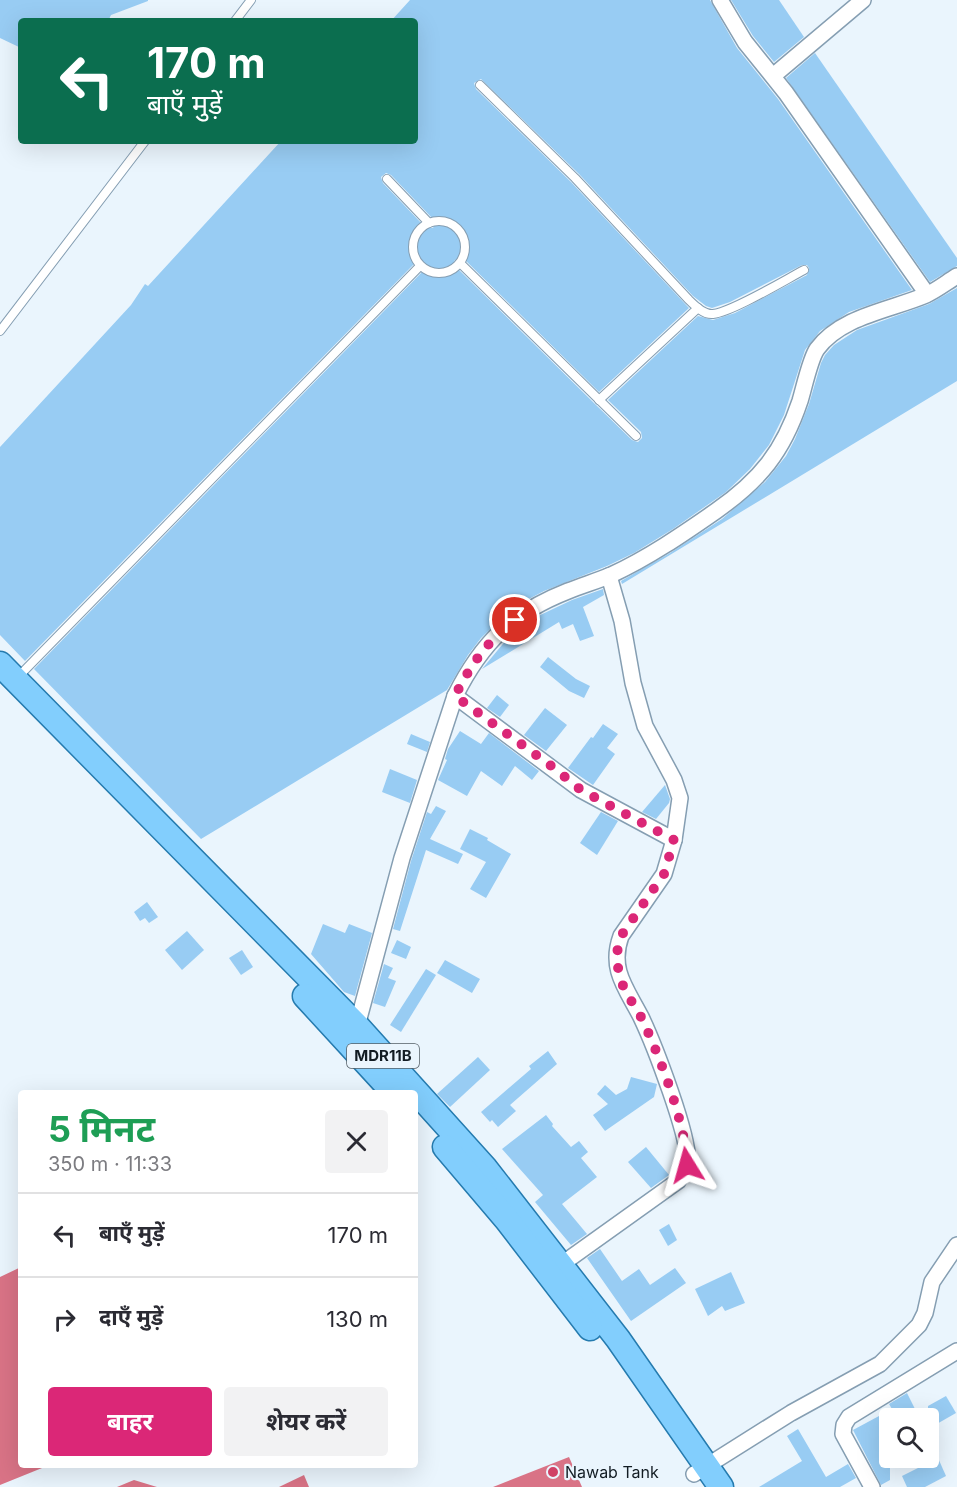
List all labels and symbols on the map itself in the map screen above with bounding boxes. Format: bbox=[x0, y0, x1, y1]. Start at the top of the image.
pin bbox=[489, 594, 540, 645]
road number: MDR11B bbox=[347, 1044, 419, 1068]
position arrow bbox=[655, 1133, 719, 1197]
place label: Nawab Tank bbox=[565, 1462, 659, 1482]
marker: Nawab Tank bbox=[546, 1465, 560, 1479]

